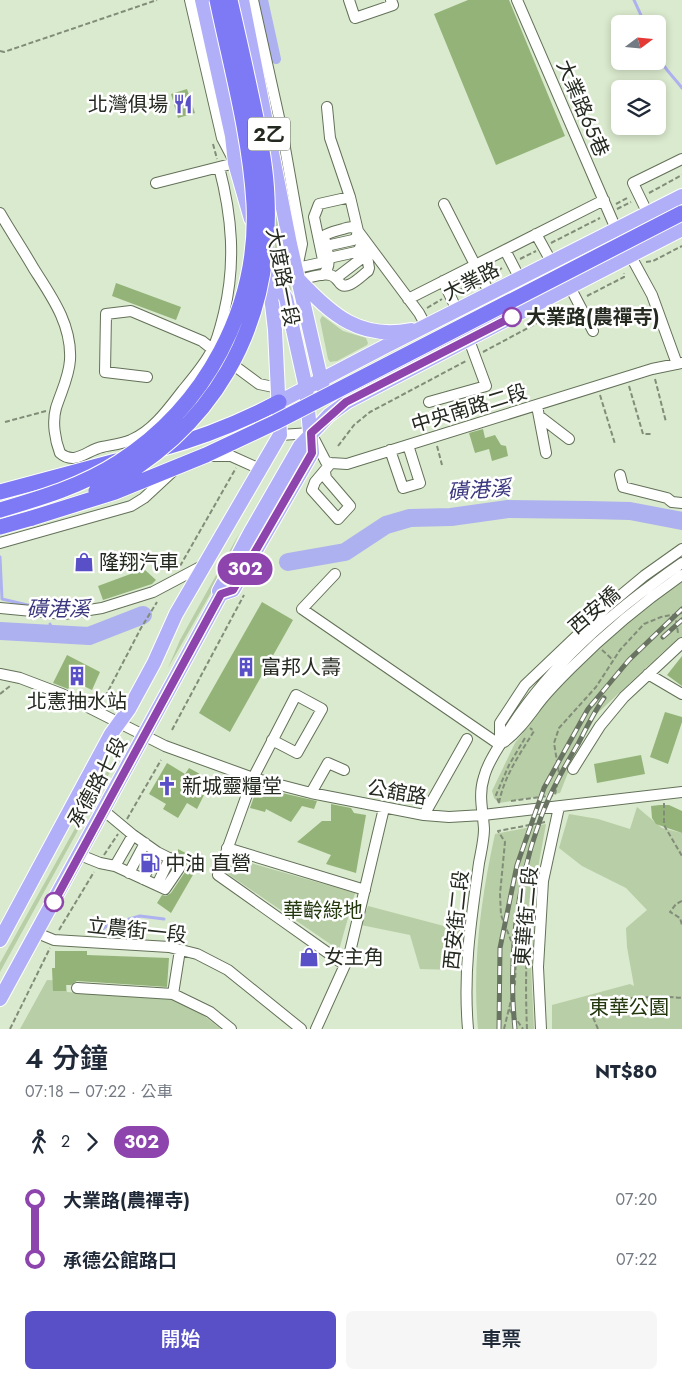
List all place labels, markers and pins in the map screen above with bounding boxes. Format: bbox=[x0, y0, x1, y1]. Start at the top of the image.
place label: 北灣俱場 bbox=[88, 90, 168, 119]
restaurant icon: 北灣俱場 bbox=[172, 93, 194, 115]
place label: 大業路(農禪寺) bbox=[526, 303, 660, 332]
marker: 大業路(農禪寺) bbox=[502, 307, 522, 327]
place label: 隆翔汽車 bbox=[99, 548, 179, 577]
shop icon: 隆翔汽車 bbox=[73, 551, 95, 573]
place label: 富邦人壽 bbox=[261, 653, 341, 682]
building icon: 富邦人壽 bbox=[235, 656, 257, 678]
building icon: 北憲抽水站 bbox=[66, 665, 88, 687]
place label: 北憲抽水站 bbox=[27, 687, 127, 716]
place label: 新城靈糧堂 bbox=[182, 772, 282, 801]
church icon: 新城靈糧堂 bbox=[156, 775, 178, 797]
place label: 中油 直營 bbox=[165, 849, 251, 878]
fuel station icon: 中油 直營 bbox=[139, 852, 161, 874]
unlabelled marker bbox=[44, 892, 64, 912]
place label: 女主角 bbox=[324, 943, 384, 972]
shop icon: 女主角 bbox=[298, 946, 320, 968]

